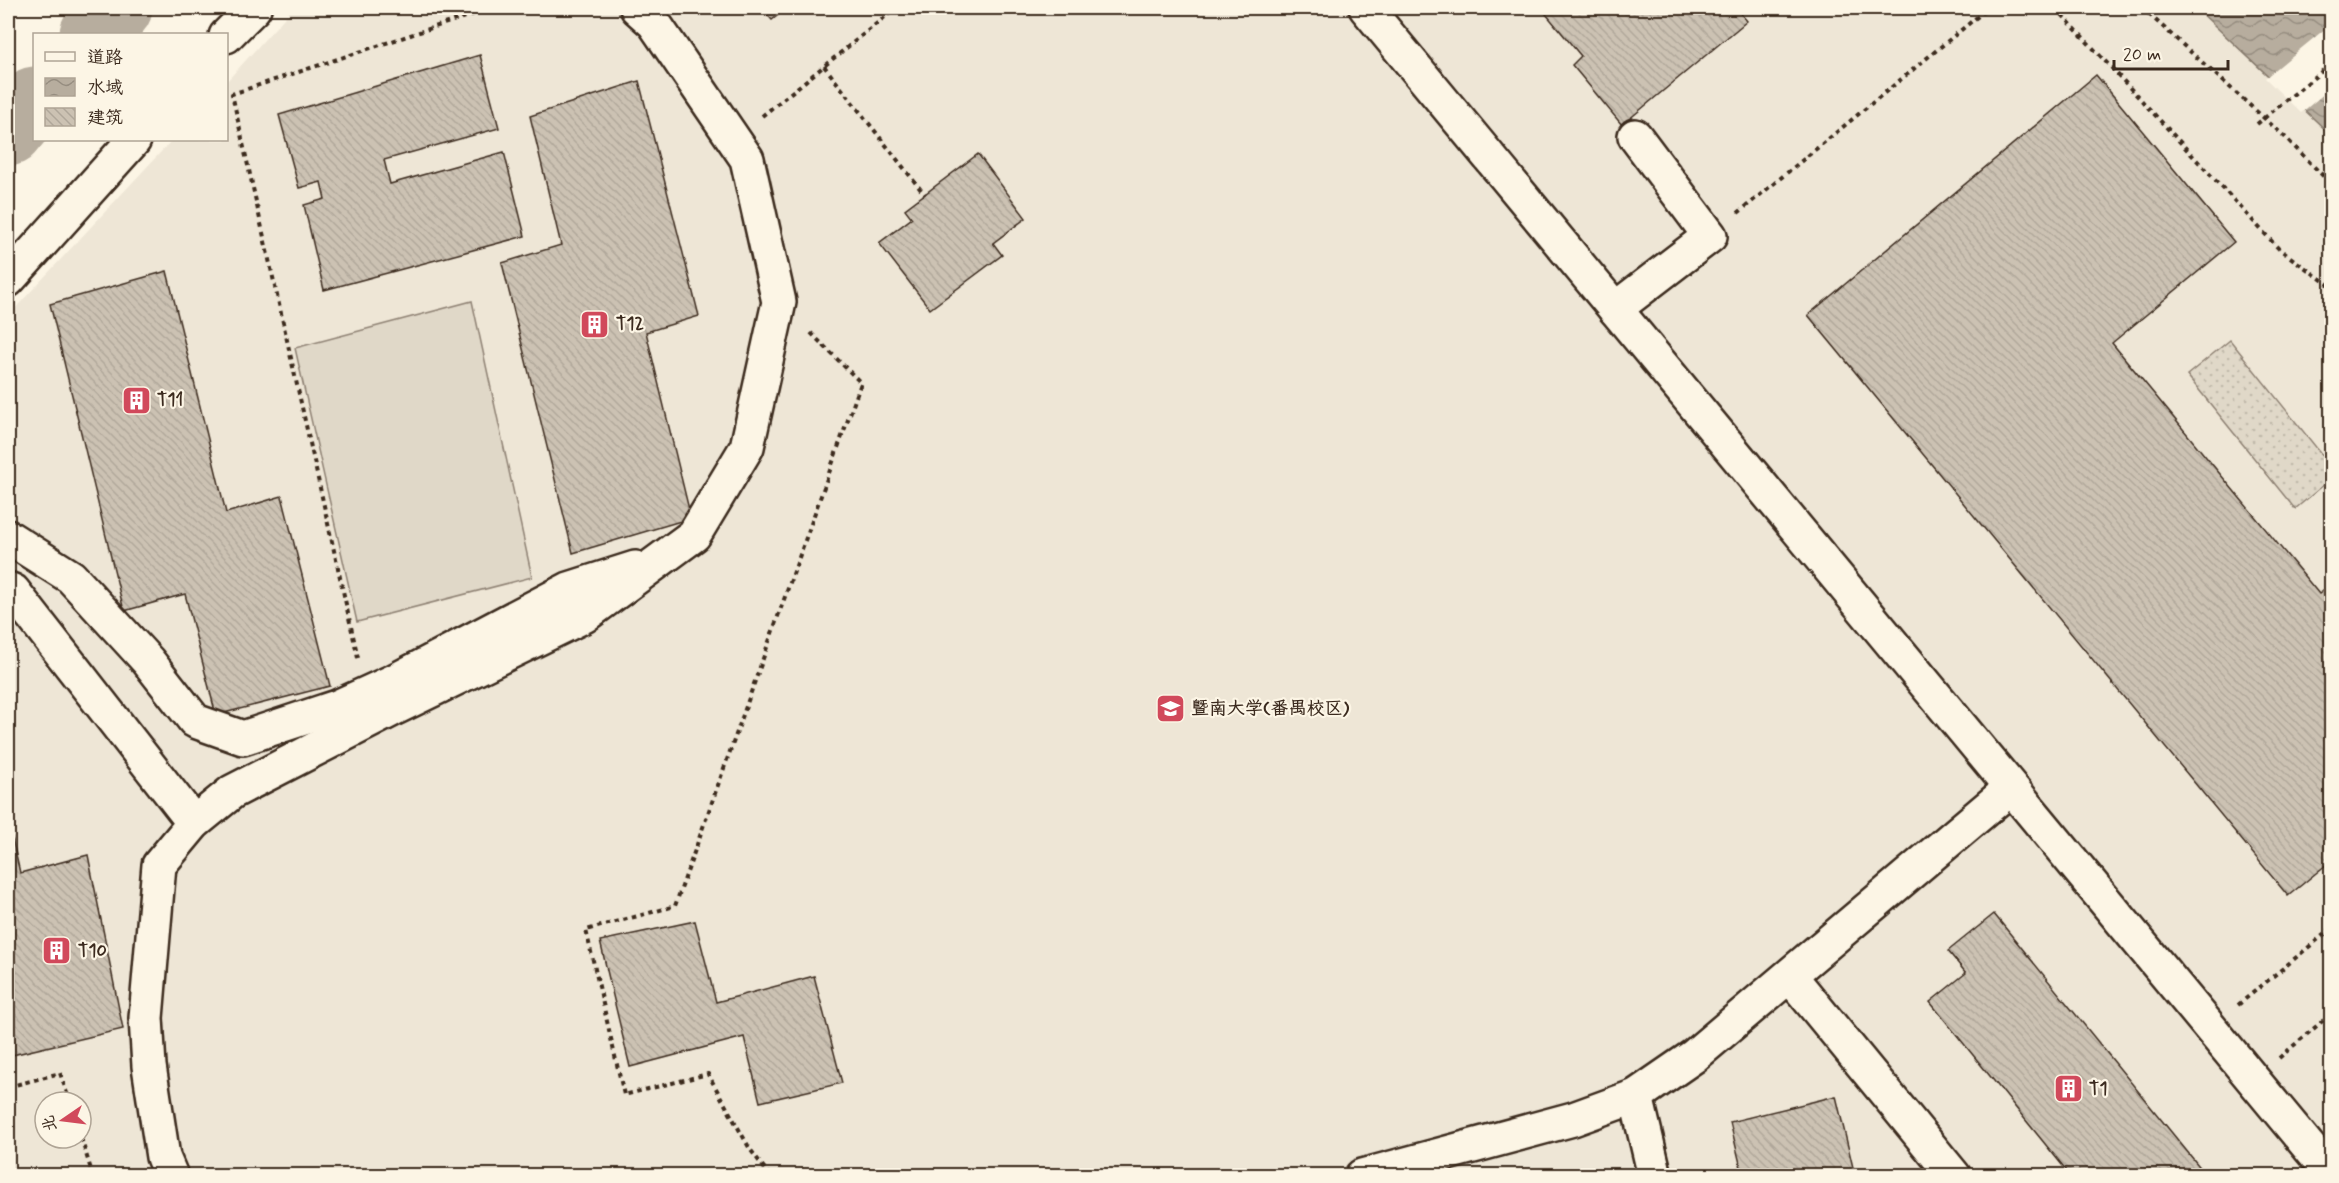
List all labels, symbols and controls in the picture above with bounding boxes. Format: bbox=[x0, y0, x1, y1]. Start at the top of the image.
legend bbox=[33, 33, 228, 141]
scale bar bbox=[2114, 33, 2228, 71]
text: 20 m bbox=[2123, 43, 2161, 67]
text: 道路 bbox=[87, 46, 123, 70]
text: 水域 bbox=[87, 76, 123, 100]
text: 建筑 bbox=[87, 106, 123, 130]
building icon: T12 bbox=[579, 308, 611, 340]
place label: T12 bbox=[616, 312, 644, 336]
building icon: T11 bbox=[120, 384, 152, 416]
place label: T11 bbox=[157, 388, 183, 412]
school or university icon: 暨南大学(番禺校区) bbox=[1154, 693, 1186, 725]
place label: 暨南大学(番禺校区) bbox=[1191, 697, 1350, 721]
building icon: T10 bbox=[41, 935, 73, 967]
place label: T10 bbox=[78, 939, 107, 963]
building icon: T1 bbox=[2052, 1073, 2084, 1105]
place label: T1 bbox=[2089, 1077, 2108, 1101]
north arrow bbox=[33, 1090, 93, 1150]
text: 北 bbox=[38, 1113, 62, 1134]

